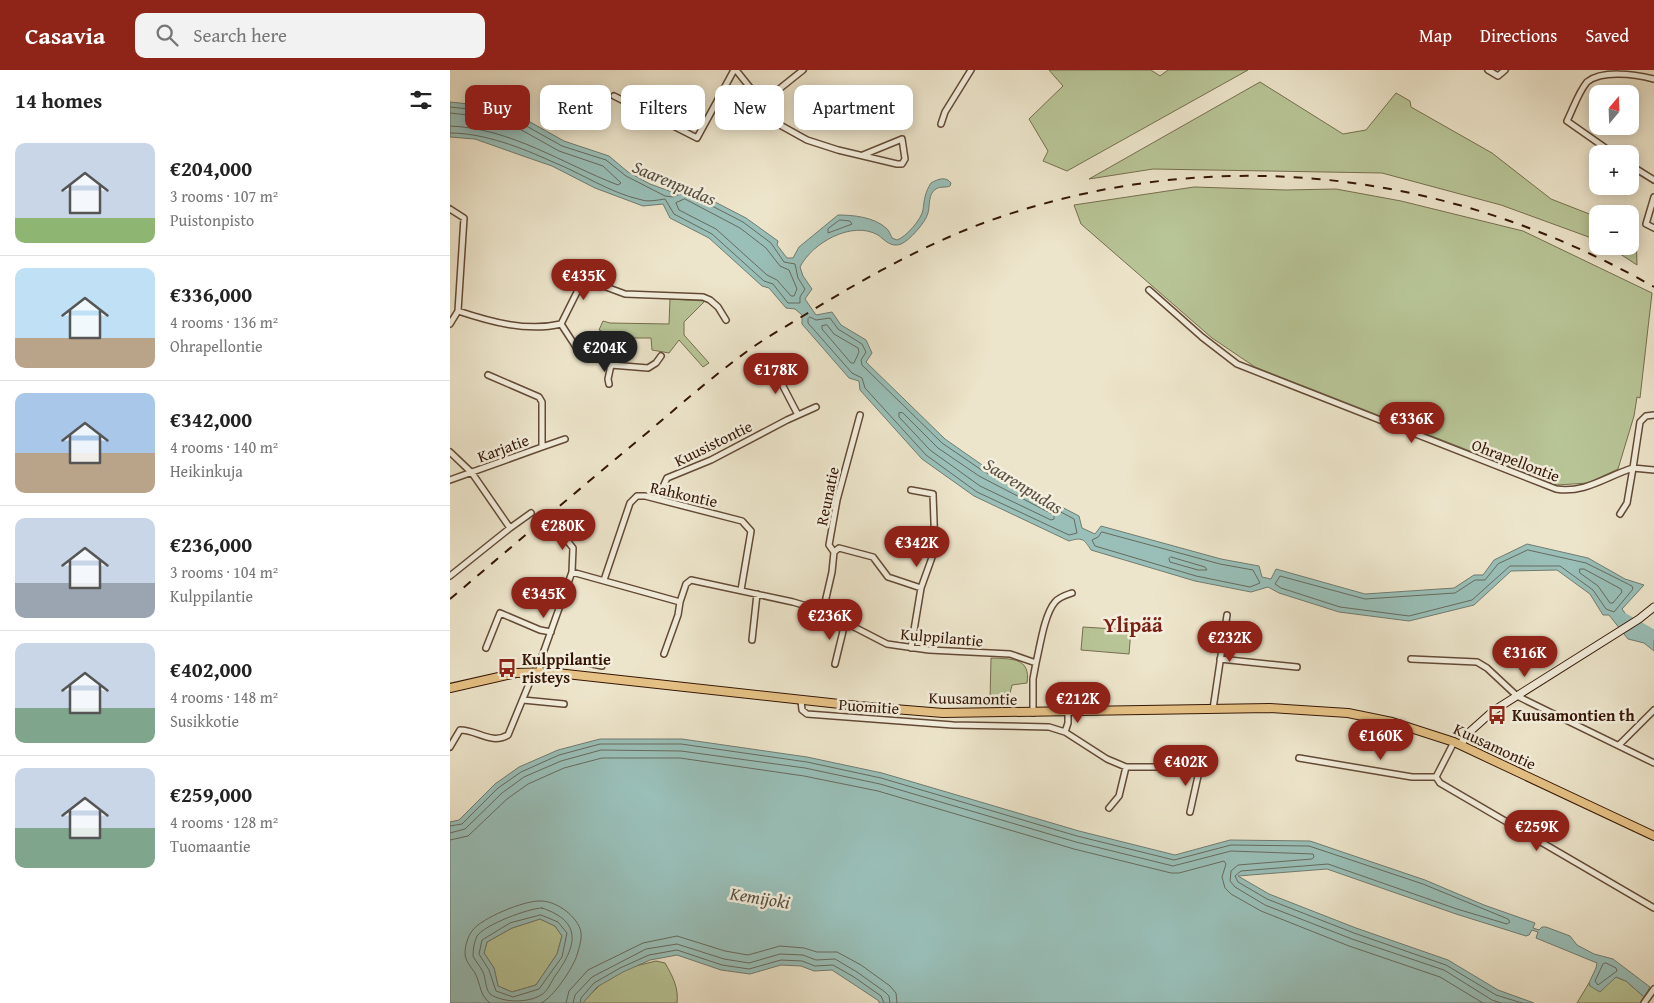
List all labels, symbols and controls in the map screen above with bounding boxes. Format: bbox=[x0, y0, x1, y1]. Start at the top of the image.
search box bbox=[135, 13, 485, 58]
text: Casavia bbox=[25, 18, 105, 53]
icon: search bbox=[153, 21, 181, 49]
text: Search here bbox=[193, 21, 287, 49]
text: Map bbox=[1419, 22, 1452, 49]
text: Directions bbox=[1480, 22, 1557, 49]
text: Saved bbox=[1585, 22, 1629, 49]
text: 14 homes bbox=[15, 85, 102, 116]
chip: Buy bbox=[465, 85, 530, 130]
chip: Rent bbox=[540, 85, 611, 130]
chip: Filters bbox=[621, 85, 705, 130]
chip: New bbox=[715, 85, 784, 130]
chip: Apartment bbox=[794, 85, 913, 130]
north arrow bbox=[1589, 85, 1639, 135]
map controls bbox=[1589, 85, 1639, 255]
icon: filters bbox=[407, 86, 435, 114]
button: + bbox=[1589, 145, 1639, 195]
text: €204,000 bbox=[170, 153, 252, 184]
water label: Saarenpudas bbox=[628, 153, 721, 212]
icon: home bbox=[55, 163, 115, 223]
text: 3 rooms · 107 m² bbox=[170, 184, 278, 208]
button: − bbox=[1589, 205, 1639, 255]
text: Puistonpisto bbox=[170, 208, 254, 232]
pin: €435K bbox=[549, 258, 619, 301]
text: €435K bbox=[562, 263, 606, 287]
text: €336,000 bbox=[170, 279, 252, 310]
icon: home bbox=[55, 288, 115, 348]
text: 4 rooms · 136 m² bbox=[170, 310, 278, 334]
pin: €204K bbox=[570, 330, 640, 373]
text: Ohrapellontie bbox=[170, 334, 263, 358]
text: €204K bbox=[583, 335, 627, 359]
pin: €178K bbox=[741, 352, 811, 395]
text: €178K bbox=[754, 357, 798, 381]
pin: €336K bbox=[1377, 402, 1447, 444]
text: €342,000 bbox=[170, 404, 252, 435]
text: €336K bbox=[1390, 406, 1434, 430]
icon: home bbox=[55, 413, 115, 473]
street label: Kuusistontie bbox=[670, 414, 756, 472]
street label: Karjatie bbox=[474, 428, 532, 468]
street label: Ohrapellontie bbox=[1468, 432, 1564, 488]
text: 4 rooms · 140 m² bbox=[170, 435, 278, 459]
water label: Saarenpudas bbox=[979, 451, 1068, 521]
text: Heikinkuja bbox=[170, 459, 243, 483]
street label: Reunatie bbox=[809, 464, 845, 528]
street label: Rahkontie bbox=[648, 475, 720, 513]
pin: €280K bbox=[528, 508, 598, 551]
text: €280K bbox=[541, 513, 585, 537]
pin: €342K bbox=[882, 526, 952, 568]
text: €236,000 bbox=[170, 529, 252, 560]
text: €342K bbox=[895, 530, 939, 554]
icon: home bbox=[55, 538, 115, 598]
text: 3 rooms · 104 m² bbox=[170, 560, 278, 584]
pin: €345K bbox=[509, 576, 579, 619]
text: €345K bbox=[522, 581, 566, 605]
text: Kulppilantie bbox=[170, 584, 253, 608]
pin: €236K bbox=[795, 598, 865, 641]
text: €236K bbox=[808, 603, 852, 627]
district label: Ylipää bbox=[1103, 609, 1163, 640]
pin: €232K bbox=[1195, 620, 1265, 663]
street label: Kulppilantie bbox=[900, 621, 984, 653]
text: €232K bbox=[1208, 625, 1252, 649]
pin: €316K bbox=[1490, 636, 1560, 678]
text: €316K bbox=[1503, 640, 1547, 664]
place label: Kulppilantie risteys bbox=[522, 647, 611, 689]
text: €402,000 bbox=[170, 654, 252, 685]
bus stop icon: Kulppilantie risteys bbox=[496, 657, 518, 679]
icon: home bbox=[55, 663, 115, 723]
pin: €212K bbox=[1043, 682, 1113, 724]
text: 4 rooms · 148 m² bbox=[170, 685, 278, 709]
street label: Kuusamontie bbox=[929, 685, 1017, 711]
text: €212K bbox=[1056, 686, 1100, 710]
street label: Puomitie bbox=[838, 692, 900, 720]
place label: Kuusamontien th bbox=[1512, 703, 1635, 727]
bus stop icon: Kuusamontien th bbox=[1486, 704, 1508, 726]
text: Susikkotie bbox=[170, 709, 239, 733]
street label: Kuusamontie bbox=[1450, 716, 1540, 776]
pin: €160K bbox=[1346, 718, 1416, 761]
text: €160K bbox=[1359, 723, 1403, 747]
pin: €402K bbox=[1151, 744, 1221, 787]
text: €402K bbox=[1164, 749, 1208, 773]
text: €259,000 bbox=[170, 779, 252, 810]
icon: home bbox=[55, 788, 115, 848]
text: 4 rooms · 128 m² bbox=[170, 810, 278, 834]
pin: €259K bbox=[1502, 810, 1572, 852]
text: €259K bbox=[1515, 814, 1559, 838]
text: Tuomaantie bbox=[170, 834, 251, 858]
water label: Kemijoki bbox=[727, 879, 792, 916]

